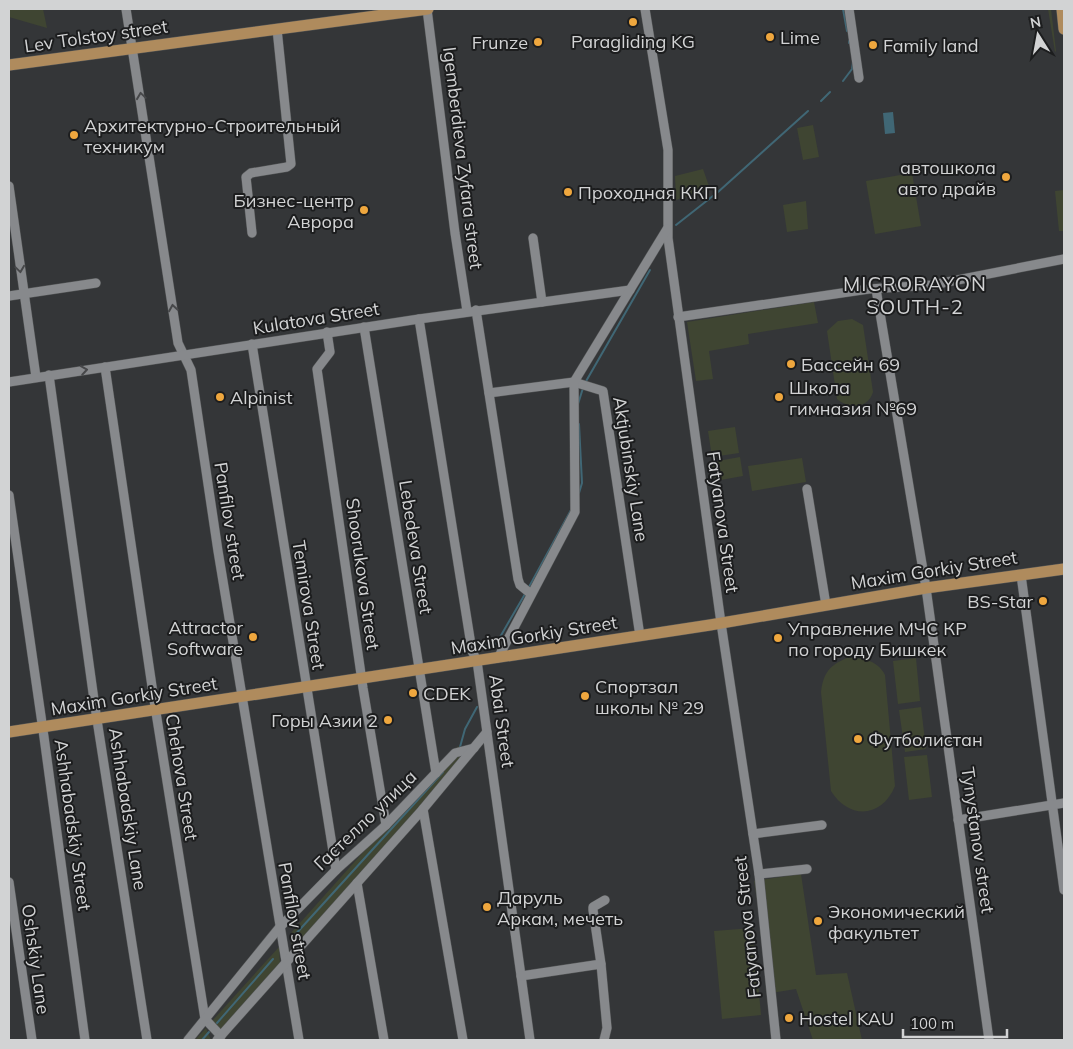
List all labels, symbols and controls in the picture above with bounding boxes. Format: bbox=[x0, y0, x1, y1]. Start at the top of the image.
north arrow bbox=[1013, 10, 1063, 60]
text: N bbox=[1029, 12, 1042, 32]
street label: Lev Tolstoy street bbox=[23, 15, 169, 57]
marker: Paragliding KG bbox=[627, 16, 639, 28]
place label: Lime bbox=[780, 26, 820, 49]
place label: Paragliding KG bbox=[571, 30, 695, 53]
place label: Frunze bbox=[472, 31, 528, 54]
marker: Lime bbox=[764, 31, 776, 43]
place label: Family land bbox=[883, 34, 979, 57]
marker: Frunze bbox=[532, 36, 544, 48]
marker: Family land bbox=[867, 39, 879, 51]
street label: Igemberdieva Zyfara street bbox=[438, 46, 488, 270]
one-way arrow bbox=[136, 91, 146, 100]
place label: Архитектурно-Строительный техникум bbox=[84, 114, 341, 158]
marker: Архитектурно-Строительный техникум bbox=[68, 129, 80, 141]
place label: автошкола авто драйв bbox=[898, 156, 996, 200]
marker: автошкола авто драйв bbox=[1000, 171, 1012, 183]
place label: Проходная ККП bbox=[578, 181, 718, 204]
marker: Проходная ККП bbox=[562, 186, 574, 198]
place label: Бизнес-центр Аврора bbox=[234, 189, 354, 233]
marker: Бизнес-центр Аврора bbox=[358, 204, 370, 216]
one-way arrow bbox=[14, 265, 25, 273]
district label: MICRORAYON SOUTH-2 bbox=[843, 271, 987, 319]
street label: Kulatova Street bbox=[251, 297, 381, 339]
one-way arrow bbox=[168, 304, 178, 313]
place label: Бассейн 69 bbox=[801, 353, 900, 376]
marker: Бассейн 69 bbox=[785, 358, 797, 370]
one-way arrow bbox=[80, 365, 88, 376]
place label: Школа гимназия №69 bbox=[789, 376, 917, 420]
place label: Alpinist bbox=[230, 386, 293, 409]
marker: Alpinist bbox=[214, 391, 226, 403]
marker: Школа гимназия №69 bbox=[773, 391, 785, 403]
street label: Aktjubinskiy Lane bbox=[608, 395, 654, 543]
street label: Fatyanova Street bbox=[702, 450, 744, 594]
street label: Panfilov street bbox=[209, 460, 251, 582]
street label: Lebedeva Street bbox=[394, 478, 438, 616]
street label: Shoorukova Street bbox=[341, 497, 385, 651]
street label: Temirova Street bbox=[287, 539, 331, 671]
street label: Maxim Gorkiy Street bbox=[849, 545, 1019, 595]
place label: BS-Star bbox=[967, 590, 1033, 613]
marker: BS-Star bbox=[1037, 595, 1049, 607]
street label: Maxim Gorkiy Street bbox=[449, 610, 619, 660]
place label: Attractor Software bbox=[167, 616, 243, 660]
place label: Управление МЧС КР по городу Бишкек bbox=[787, 617, 967, 661]
marker: Attractor Software bbox=[247, 631, 259, 643]
marker: Управление МЧС КР по городу Бишкек bbox=[772, 632, 784, 644]
street label: Maxim Gorkiy Street bbox=[49, 671, 219, 721]
street label: Abai Street bbox=[484, 673, 520, 769]
place label: Спортзал школы № 29 bbox=[595, 675, 704, 719]
place label: CDEK bbox=[423, 682, 471, 705]
marker: CDEK bbox=[407, 687, 419, 699]
marker: Спортзал школы № 29 bbox=[579, 690, 591, 702]
place label: Горы Азии 2 bbox=[271, 709, 378, 732]
street label: Chehova Street bbox=[161, 712, 203, 842]
marker: Горы Азии 2 bbox=[382, 714, 394, 726]
street label: Ashhabadskiy Lane bbox=[104, 726, 152, 892]
place label: Футболистан bbox=[868, 728, 983, 751]
marker: Футболистан bbox=[852, 733, 864, 745]
street label: Ashhabadskiy Street bbox=[50, 738, 96, 912]
street label: Гастелло улица bbox=[309, 765, 421, 875]
street label: Tynystanov street bbox=[956, 765, 1000, 915]
street label: Fatyanova Street bbox=[728, 855, 766, 999]
street label: Panfilov street bbox=[273, 860, 317, 982]
place label: Даруль Аркам, мечеть bbox=[497, 886, 623, 930]
place label: Экономический факультет bbox=[828, 900, 965, 944]
marker: Даруль Аркам, мечеть bbox=[481, 901, 493, 913]
street label: Oshskiy Lane bbox=[17, 902, 55, 1016]
marker: Экономический факультет bbox=[812, 915, 824, 927]
scale bar bbox=[903, 1006, 1007, 1038]
place label: Hostel KAU bbox=[799, 1007, 894, 1030]
marker: Hostel KAU bbox=[783, 1012, 795, 1024]
text: 100 m bbox=[910, 1014, 954, 1033]

